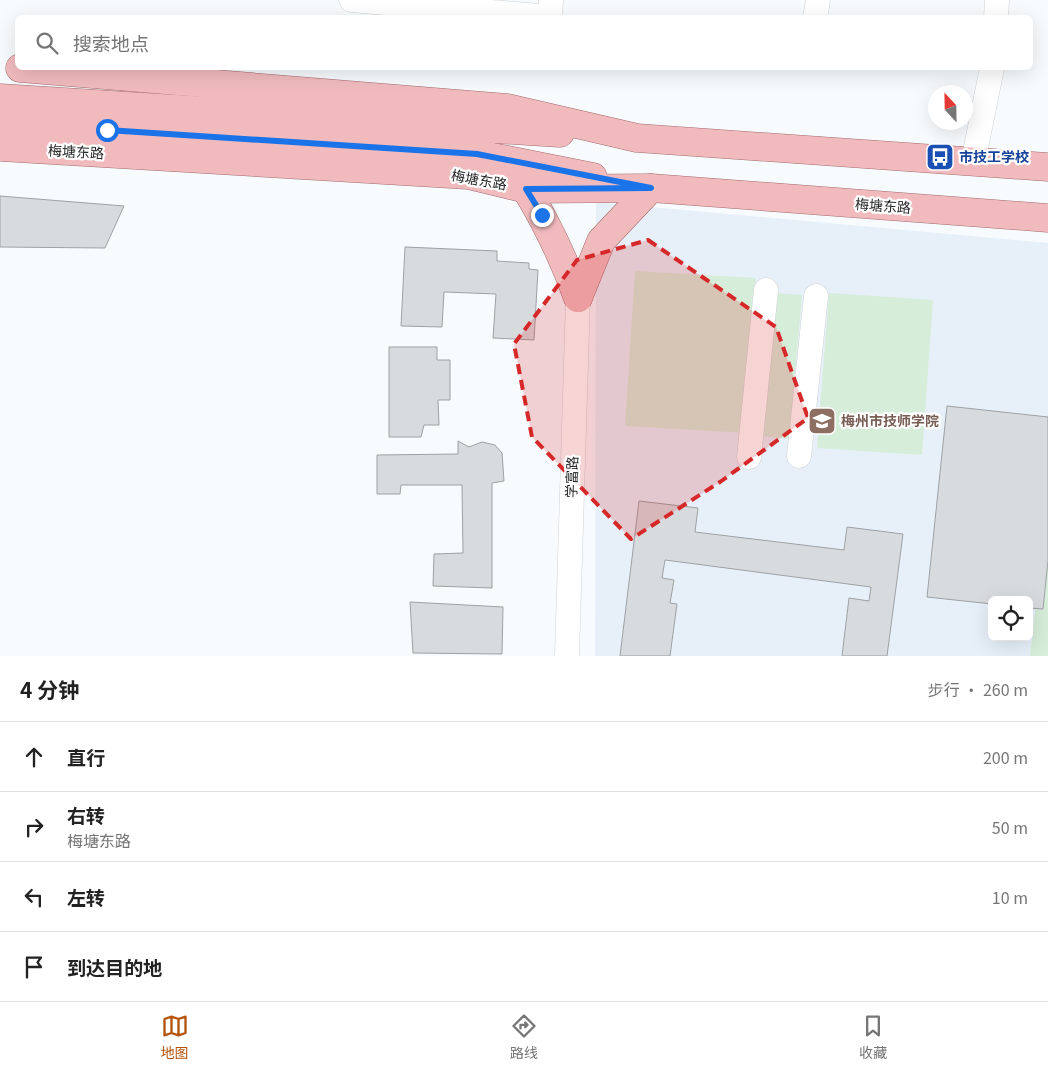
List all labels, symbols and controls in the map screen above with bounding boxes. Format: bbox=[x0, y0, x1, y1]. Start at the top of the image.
search box bbox=[15, 15, 1033, 70]
icon: search bbox=[33, 29, 61, 57]
text: 搜索地点 bbox=[73, 29, 149, 56]
north arrow bbox=[928, 85, 973, 130]
route start bbox=[96, 119, 119, 142]
street label: 梅塘东路 bbox=[48, 140, 105, 162]
bus stop icon: 市技工学校 bbox=[925, 142, 955, 172]
place label: 市技工学校 bbox=[959, 146, 1029, 166]
street label: 梅塘东路 bbox=[450, 164, 508, 194]
street label: 梅塘东路 bbox=[854, 193, 912, 217]
route end bbox=[531, 204, 554, 227]
school or university icon: 梅州市技师学院 bbox=[807, 406, 837, 436]
place label: 梅州市技师学院 bbox=[841, 410, 939, 430]
street label: 学富路 bbox=[560, 456, 582, 498]
map controls bbox=[988, 596, 1033, 641]
button: locate bbox=[988, 596, 1033, 641]
text: 4 分钟 bbox=[20, 674, 79, 704]
text: 步行 · 260 m bbox=[928, 677, 1028, 701]
icon: ahead bbox=[20, 743, 48, 771]
text: 直行 bbox=[67, 743, 105, 770]
text: 200 m bbox=[983, 745, 1028, 769]
text: 右转 bbox=[67, 801, 105, 828]
icon: right bbox=[20, 813, 48, 841]
text: 50 m bbox=[992, 815, 1028, 839]
text: 梅塘东路 bbox=[67, 828, 131, 852]
icon: left bbox=[20, 883, 48, 911]
text: 左转 bbox=[67, 883, 105, 910]
text: 10 m bbox=[992, 885, 1028, 909]
icon: arrive bbox=[20, 953, 48, 981]
text: 到达目的地 bbox=[67, 953, 162, 980]
tab: 地图 bbox=[161, 1012, 189, 1062]
tab: 路线 bbox=[510, 1012, 538, 1062]
tab: 收藏 bbox=[859, 1012, 887, 1062]

